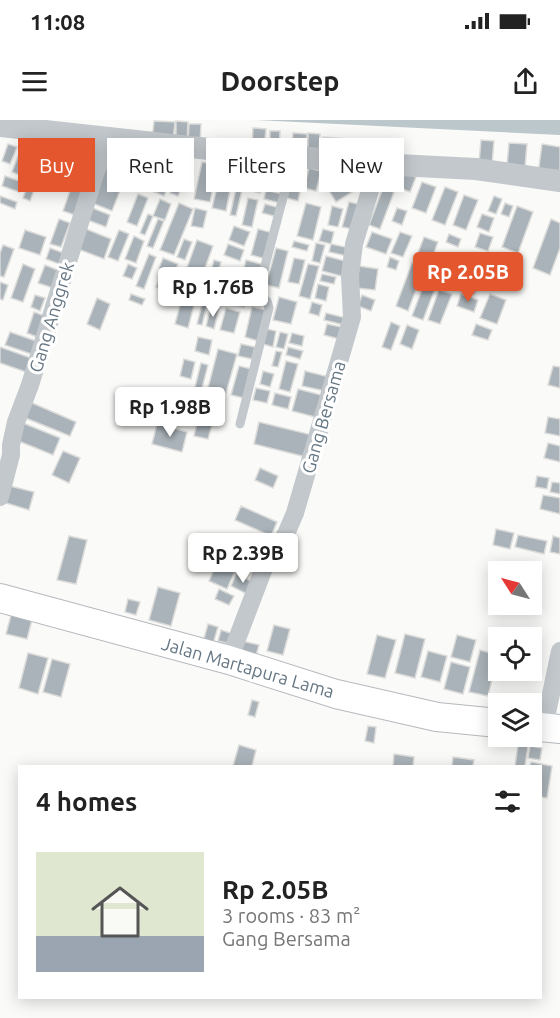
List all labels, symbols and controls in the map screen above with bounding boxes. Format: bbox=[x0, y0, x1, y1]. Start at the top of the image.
text: 11:08 bbox=[30, 9, 85, 34]
icon: menu bbox=[18, 65, 51, 98]
icon: share bbox=[509, 65, 542, 98]
text: Doorstep bbox=[221, 66, 339, 96]
chip: Buy bbox=[18, 138, 95, 192]
chip: Rent bbox=[107, 138, 194, 192]
chip: Filters bbox=[206, 138, 307, 192]
chip: New bbox=[319, 138, 404, 192]
pin: Rp 2.05B bbox=[406, 252, 530, 303]
street label: Gang Anggrek bbox=[25, 259, 77, 375]
text: Rp 2.05B bbox=[427, 260, 509, 283]
pin: Rp 1.76B bbox=[151, 267, 275, 318]
text: Rp 1.76B bbox=[172, 275, 254, 298]
street label: Gang Bersama bbox=[297, 358, 349, 476]
pin: Rp 1.98B bbox=[108, 387, 232, 438]
text: Rp 1.98B bbox=[129, 395, 211, 418]
pin: Rp 2.39B bbox=[181, 533, 305, 584]
text: Rp 2.39B bbox=[202, 541, 284, 564]
north arrow bbox=[488, 561, 542, 615]
map controls bbox=[488, 561, 542, 747]
button: locate bbox=[488, 627, 542, 681]
street label: Jalan Martapura Lama bbox=[159, 633, 337, 701]
button: layers bbox=[488, 693, 542, 747]
icon: filters bbox=[491, 785, 524, 818]
text: 4 homes bbox=[36, 787, 137, 816]
text: Rp 2.05B bbox=[222, 875, 328, 904]
icon: home bbox=[84, 876, 156, 948]
text: 3 rooms · 83 m² bbox=[222, 904, 360, 927]
text: Gang Bersama bbox=[222, 927, 351, 950]

